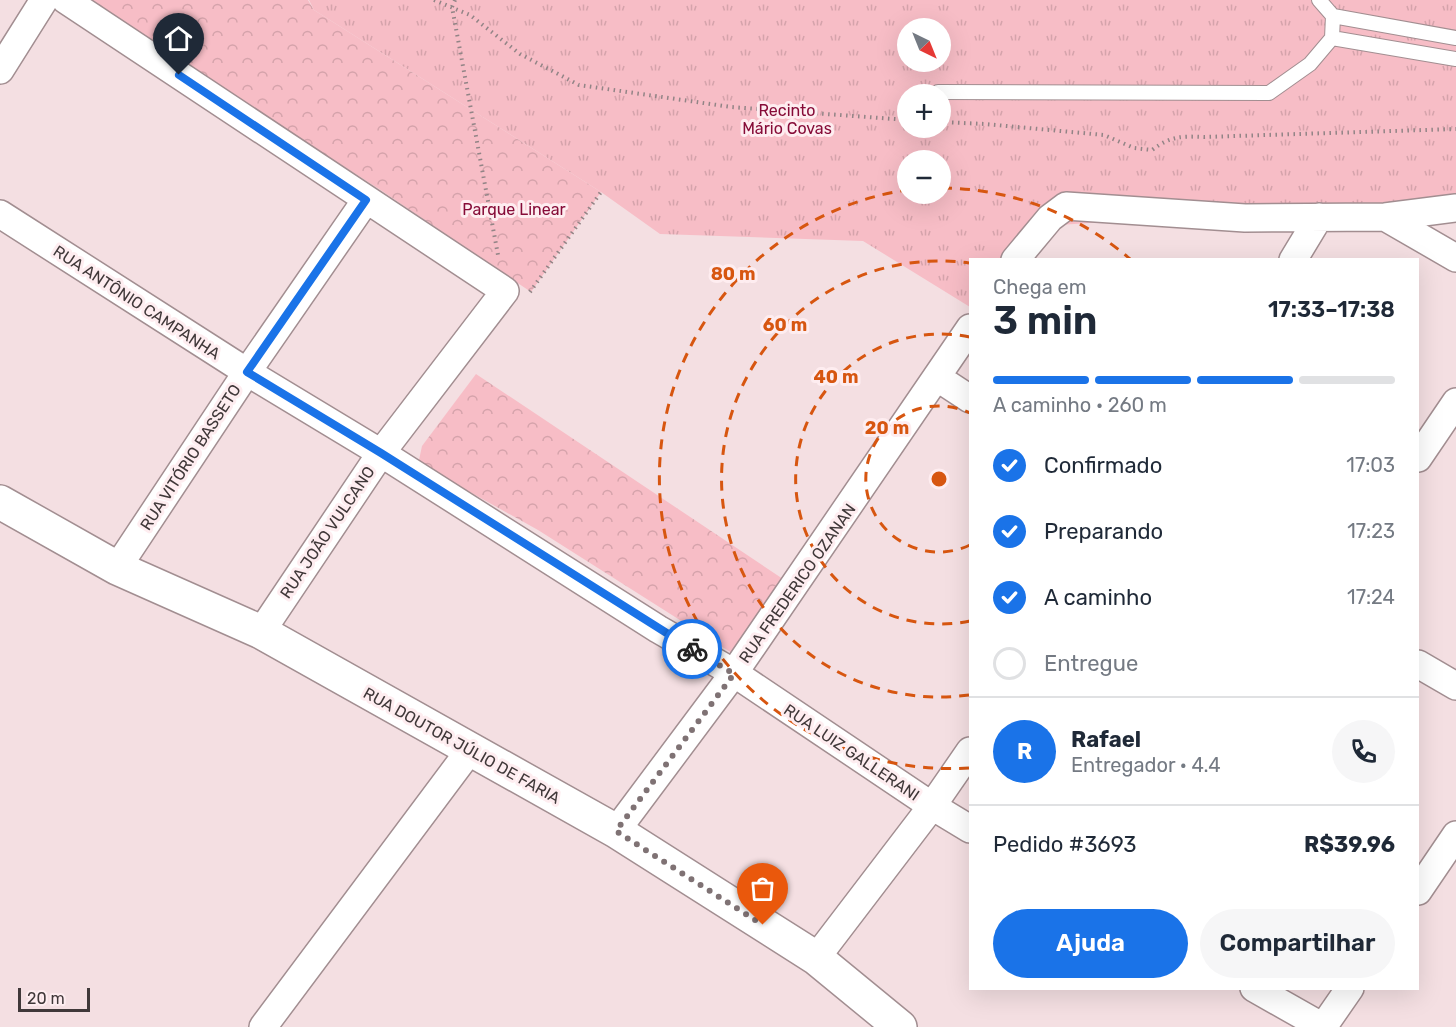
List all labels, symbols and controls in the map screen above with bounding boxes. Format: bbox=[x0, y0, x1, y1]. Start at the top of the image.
pin bbox=[153, 13, 204, 75]
north arrow bbox=[897, 18, 951, 72]
map controls bbox=[897, 18, 951, 204]
icon: home bbox=[162, 22, 195, 55]
button: + bbox=[897, 84, 951, 138]
park label: Recinto Mário Covas bbox=[742, 101, 832, 138]
button: − bbox=[897, 150, 951, 204]
park label: Parque Linear bbox=[462, 200, 566, 219]
street label: RUA ANTÔNIO CAMPANHA bbox=[50, 241, 224, 364]
text: 80 m bbox=[711, 263, 755, 285]
text: Chega em bbox=[993, 275, 1087, 299]
text: 17:33–17:38 bbox=[1268, 296, 1395, 323]
text: 3 min bbox=[993, 298, 1098, 344]
text: 60 m bbox=[763, 314, 807, 336]
text: 40 m bbox=[814, 366, 858, 388]
street label: RUA VITÓRIO BASSETO bbox=[135, 380, 245, 534]
text: A caminho · 260 m bbox=[993, 393, 1167, 417]
text: 20 m bbox=[865, 417, 909, 439]
icon: check bbox=[993, 449, 1026, 482]
text: Confirmado bbox=[1044, 452, 1162, 479]
text: 17:03 bbox=[1346, 453, 1395, 477]
street label: RUA JOÃO VULCANO bbox=[276, 463, 379, 602]
centre of rings bbox=[929, 469, 949, 489]
street label: RUA FREDERICO OZANAN bbox=[735, 500, 860, 667]
icon: check bbox=[993, 515, 1026, 548]
text: Preparando bbox=[1044, 518, 1163, 545]
text: 17:23 bbox=[1347, 519, 1395, 543]
icon: check bbox=[993, 581, 1026, 614]
text: A caminho bbox=[1044, 584, 1152, 611]
text: 17:24 bbox=[1347, 585, 1395, 609]
courier bbox=[662, 619, 722, 679]
icon: bike bbox=[676, 633, 709, 666]
text: Entregue bbox=[1044, 650, 1138, 677]
street label: RUA DOUTOR JÚLIO DE FARIA bbox=[360, 682, 564, 808]
street label: RUA LUIZ GALLERANI bbox=[780, 700, 923, 805]
button: phone bbox=[1332, 720, 1395, 783]
text: Rafael bbox=[1071, 726, 1141, 753]
text: R bbox=[1017, 738, 1032, 765]
text: Entregador · 4.4 bbox=[1071, 753, 1221, 777]
text: Pedido #3693 bbox=[993, 831, 1137, 858]
text: R$39.96 bbox=[1304, 831, 1395, 858]
pin bbox=[737, 863, 788, 925]
icon: bag bbox=[746, 872, 779, 905]
button: Ajuda bbox=[993, 909, 1188, 978]
button: Compartilhar bbox=[1200, 909, 1395, 978]
scale bar bbox=[18, 985, 90, 1012]
text: 20 m bbox=[27, 989, 65, 1008]

